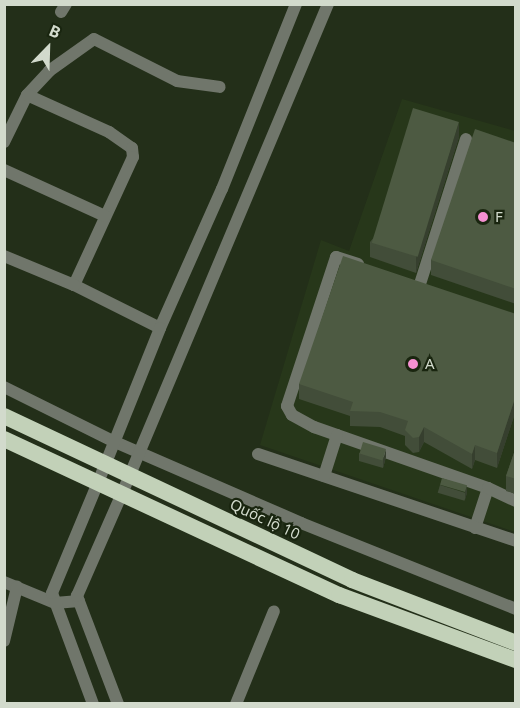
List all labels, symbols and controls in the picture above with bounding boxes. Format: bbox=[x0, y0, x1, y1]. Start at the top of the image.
north arrow bbox=[18, 18, 78, 78]
text: B bbox=[46, 19, 64, 44]
place label: F bbox=[495, 208, 503, 226]
marker: F bbox=[476, 210, 490, 224]
place label: A bbox=[425, 355, 435, 373]
marker: A bbox=[406, 357, 420, 371]
street label: Quốc lộ 10 bbox=[227, 495, 303, 543]

